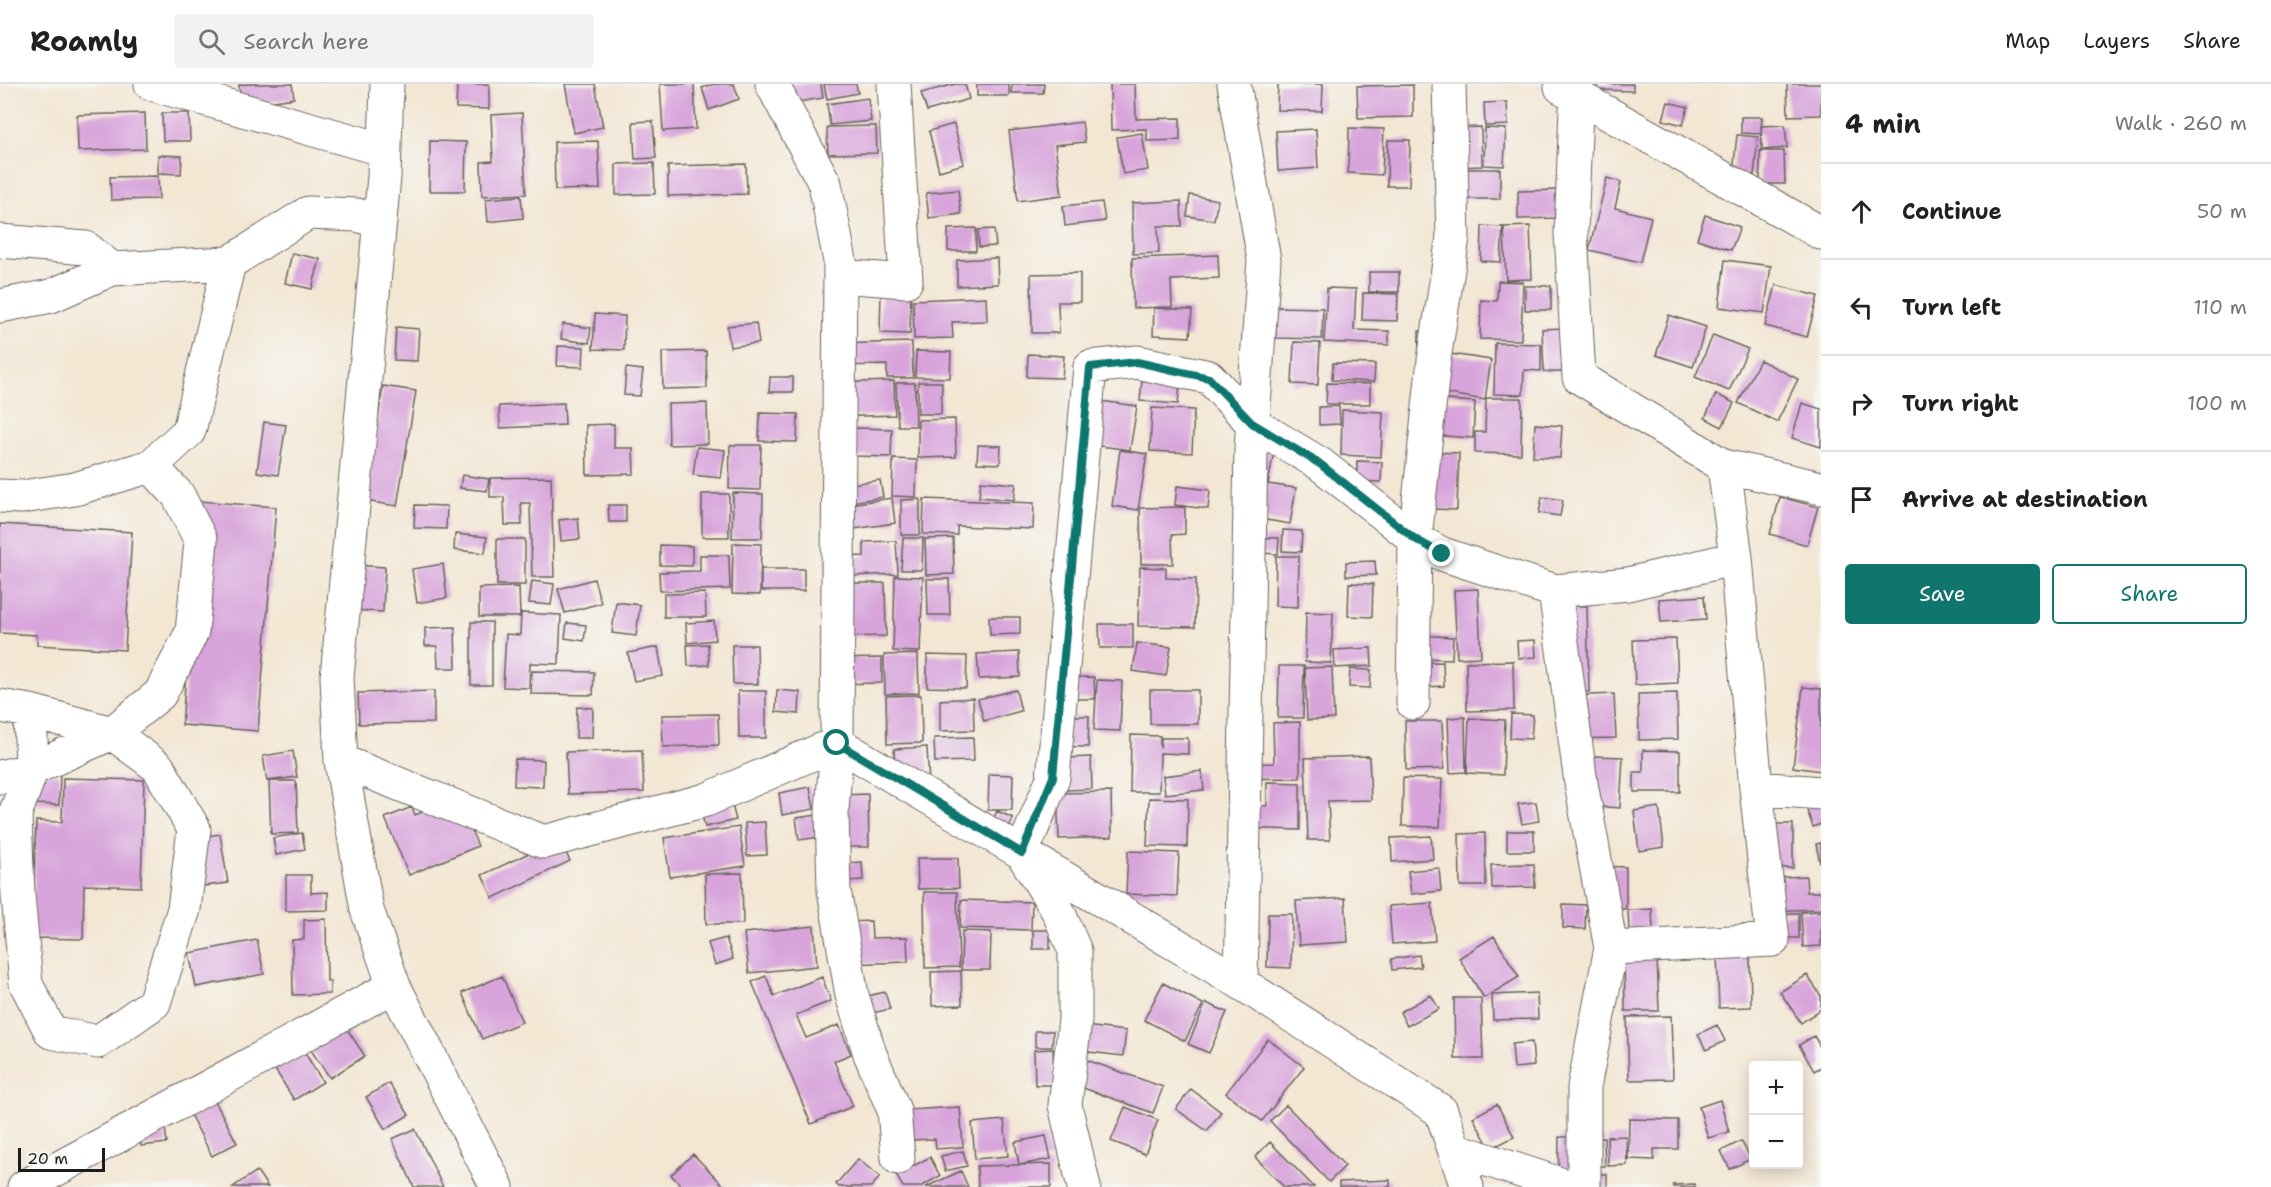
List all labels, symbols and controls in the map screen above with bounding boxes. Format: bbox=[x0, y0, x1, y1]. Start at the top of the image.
search box bbox=[174, 14, 594, 68]
text: Roamly bbox=[30, 22, 138, 60]
icon: search bbox=[195, 25, 228, 58]
text: Search here bbox=[243, 27, 369, 56]
text: Map bbox=[2005, 27, 2050, 55]
text: Layers bbox=[2083, 27, 2150, 55]
text: Share bbox=[2183, 27, 2241, 55]
text: 4 min bbox=[1845, 106, 1921, 141]
text: Walk · 260 m bbox=[2115, 110, 2247, 136]
icon: ahead bbox=[1845, 195, 1878, 228]
text: Continue bbox=[1902, 197, 2002, 226]
text: 50 m bbox=[2197, 198, 2247, 224]
icon: left bbox=[1845, 291, 1878, 324]
text: Turn left bbox=[1902, 293, 2001, 322]
text: 110 m bbox=[2193, 294, 2247, 320]
icon: right bbox=[1845, 387, 1878, 420]
text: Turn right bbox=[1902, 389, 2019, 418]
text: 100 m bbox=[2187, 390, 2247, 416]
icon: arrive bbox=[1845, 483, 1878, 516]
text: Arrive at destination bbox=[1902, 485, 2148, 514]
route end bbox=[1428, 540, 1454, 566]
button: Save bbox=[1845, 564, 2040, 624]
button: Share bbox=[2052, 564, 2247, 624]
route start bbox=[823, 729, 849, 755]
map controls bbox=[1749, 1061, 1803, 1169]
button: + bbox=[1749, 1061, 1803, 1115]
button: − bbox=[1749, 1115, 1803, 1169]
scale bar bbox=[18, 1145, 105, 1172]
text: 20 m bbox=[27, 1148, 68, 1169]

